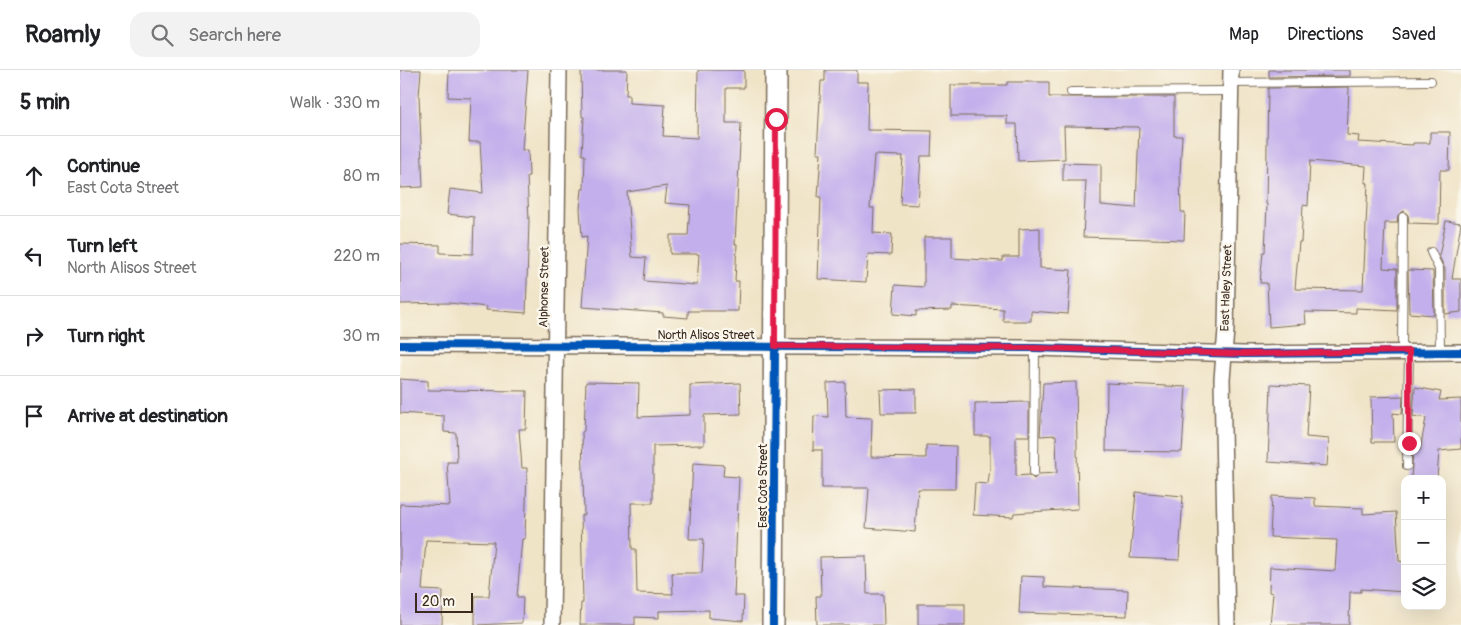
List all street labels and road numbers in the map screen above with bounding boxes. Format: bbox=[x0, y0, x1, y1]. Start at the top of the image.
street label: East Haley Street bbox=[1217, 244, 1236, 332]
street label: Alphonse Street bbox=[536, 246, 553, 328]
street label: North Alisos Street bbox=[657, 328, 755, 343]
street label: East Cota Street bbox=[756, 444, 771, 528]

